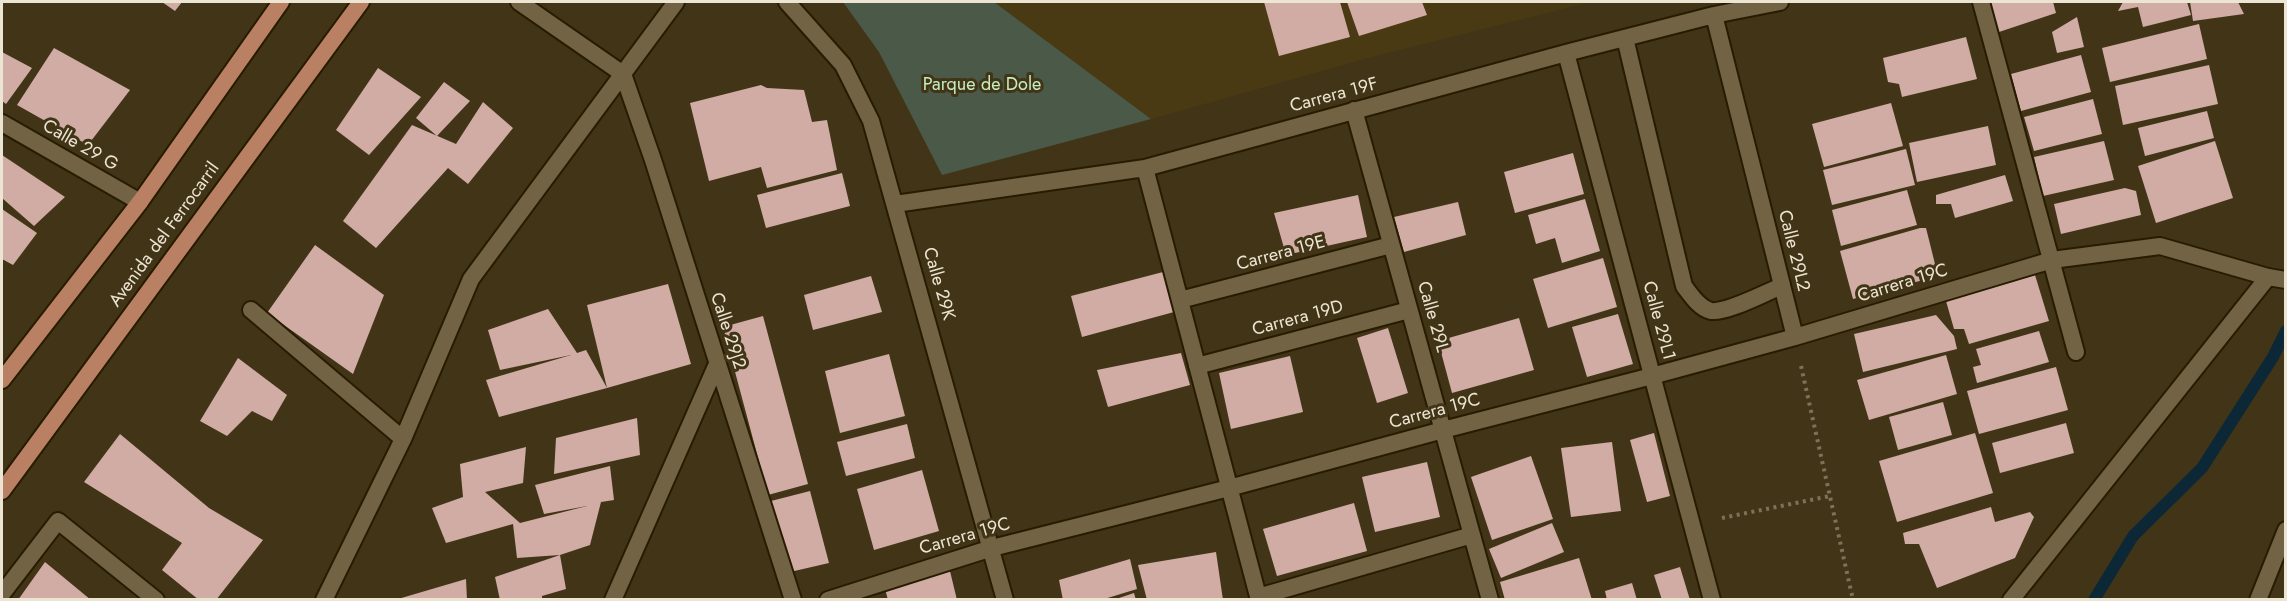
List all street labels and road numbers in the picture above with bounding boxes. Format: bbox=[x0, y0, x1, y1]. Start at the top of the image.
street label: Carrera 19F bbox=[1288, 74, 1380, 118]
street label: Calle 29 G bbox=[38, 116, 122, 176]
street label: Avenida del Ferrocarril bbox=[105, 158, 225, 312]
street label: Calle 29L2 bbox=[1772, 208, 1814, 294]
street label: Carrera 19E bbox=[1234, 232, 1328, 276]
street label: Calle 29K bbox=[917, 245, 959, 323]
street label: Carrera 19C bbox=[1855, 260, 1951, 308]
street label: Calle 29L bbox=[1412, 279, 1452, 355]
street label: Calle 29L1 bbox=[1637, 279, 1679, 363]
street label: Calle 29J2 bbox=[705, 290, 749, 372]
street label: Carrera 19D bbox=[1250, 296, 1346, 342]
street label: Carrera 19C bbox=[1387, 389, 1483, 435]
street label: Carrera 19C bbox=[917, 514, 1013, 560]

